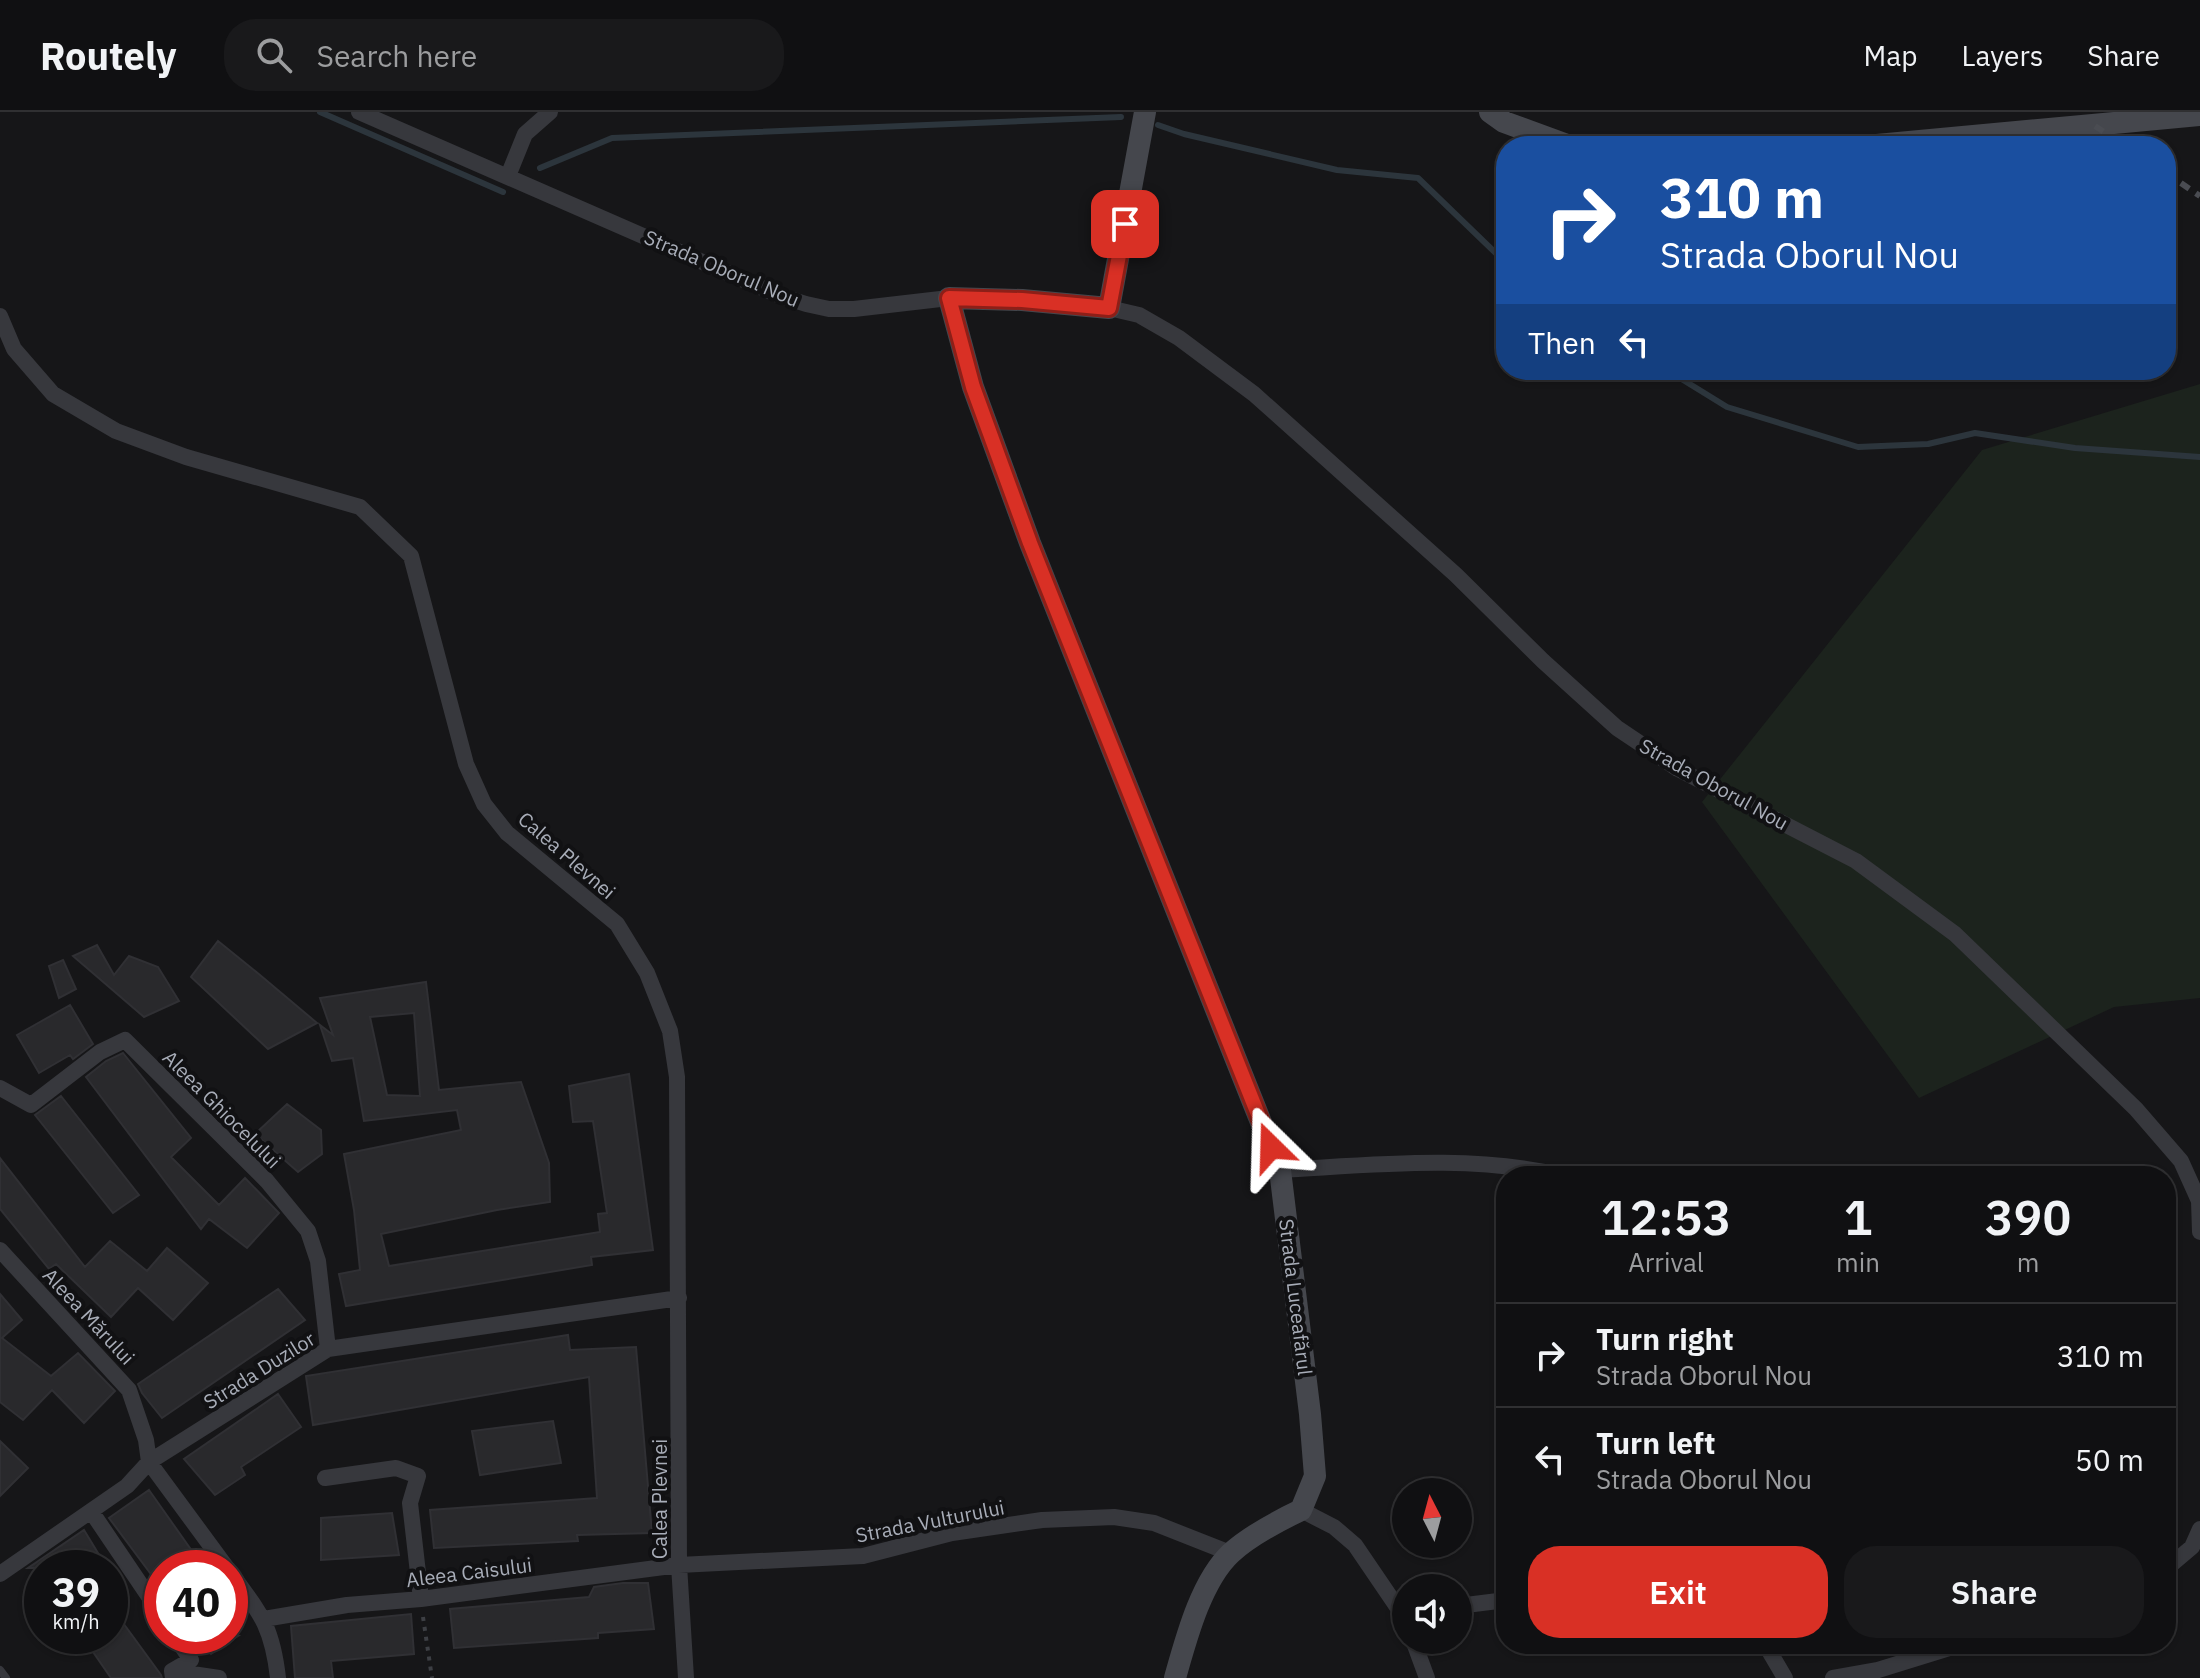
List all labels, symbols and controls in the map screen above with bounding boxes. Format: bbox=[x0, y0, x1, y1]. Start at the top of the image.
search box bbox=[224, 19, 784, 91]
text: Routely bbox=[40, 31, 176, 80]
icon: search bbox=[252, 33, 296, 77]
text: Search here bbox=[316, 36, 477, 75]
text: Map bbox=[1863, 37, 1917, 74]
text: Layers bbox=[1961, 37, 2043, 74]
text: Share bbox=[2087, 37, 2160, 74]
text: 310 m bbox=[1660, 161, 1824, 233]
icon: right bbox=[1528, 168, 1632, 272]
pin bbox=[1091, 190, 1159, 258]
icon: arrive bbox=[1103, 202, 1147, 246]
street label: Strada Oborul Nou bbox=[640, 223, 804, 313]
text: Strada Oborul Nou bbox=[1660, 231, 1959, 278]
icon: left bbox=[1612, 320, 1656, 364]
text: Then bbox=[1528, 323, 1596, 362]
street label: Strada Oborul Nou bbox=[1635, 732, 1793, 836]
street label: Calea Plevnei bbox=[513, 805, 621, 905]
street label: Aleea Ghiocelului bbox=[157, 1044, 287, 1174]
position arrow bbox=[1229, 1105, 1313, 1189]
text: 12:53 bbox=[1601, 1186, 1731, 1248]
text: 1 bbox=[1844, 1186, 1872, 1248]
text: 390 bbox=[1985, 1186, 2071, 1248]
street label: Strada Luceafărul bbox=[1273, 1217, 1319, 1377]
text: Arrival bbox=[1628, 1245, 1704, 1279]
text: min bbox=[1836, 1245, 1880, 1279]
text: m bbox=[2017, 1245, 2039, 1279]
street label: Aleea Mărului bbox=[37, 1262, 141, 1370]
text: Turn right bbox=[1596, 1319, 1734, 1358]
street label: Strada Duzilor bbox=[198, 1325, 320, 1415]
icon: right bbox=[1528, 1333, 1572, 1377]
text: 310 m bbox=[2057, 1336, 2144, 1375]
text: Strada Oborul Nou bbox=[1596, 1358, 1812, 1392]
text: Turn left bbox=[1596, 1423, 1715, 1462]
icon: left bbox=[1528, 1437, 1572, 1481]
street label: Calea Plevnei bbox=[646, 1439, 673, 1559]
text: 50 m bbox=[2075, 1440, 2144, 1479]
text: Strada Oborul Nou bbox=[1596, 1462, 1812, 1496]
north arrow bbox=[1392, 1478, 1472, 1558]
map controls bbox=[1392, 1478, 1472, 1654]
street label: Strada Vulturului bbox=[853, 1493, 1007, 1549]
button: Exit bbox=[1528, 1546, 1828, 1638]
button: Share bbox=[1844, 1546, 2144, 1638]
speed limit sign: 40 bbox=[144, 1550, 248, 1654]
street label: Aleea Caisului bbox=[405, 1551, 533, 1593]
text: 39 bbox=[52, 1566, 100, 1618]
button: sound bbox=[1392, 1574, 1472, 1654]
text: km/h bbox=[52, 1608, 100, 1635]

